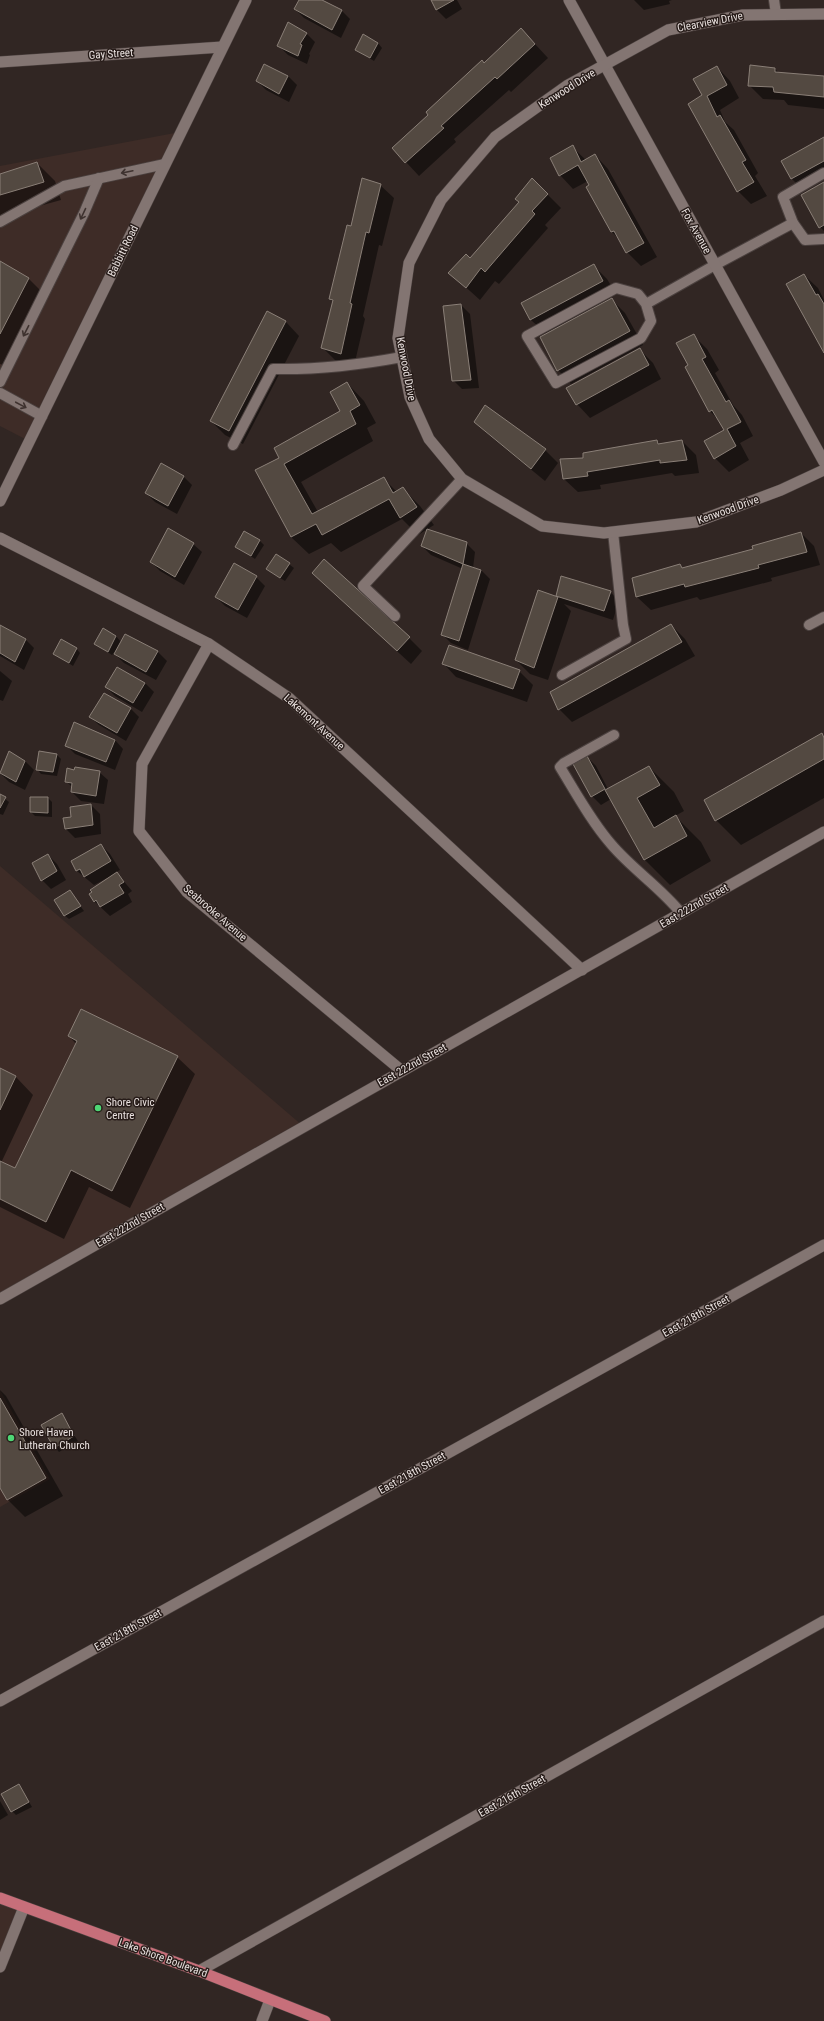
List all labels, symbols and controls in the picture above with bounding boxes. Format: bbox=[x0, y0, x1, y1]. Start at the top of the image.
street label: Clearview Drive bbox=[676, 9, 744, 35]
street label: Gay Street bbox=[88, 46, 134, 62]
street label: Kenwood Drive bbox=[536, 66, 598, 112]
one-way arrow bbox=[121, 169, 134, 177]
street label: Fox Avenue bbox=[678, 206, 714, 256]
one-way arrow bbox=[79, 208, 86, 220]
street label: Babbitt Road bbox=[105, 223, 141, 279]
one-way arrow bbox=[22, 325, 29, 337]
street label: Kenwood Drive bbox=[393, 336, 419, 402]
one-way arrow bbox=[15, 401, 27, 409]
street label: Kenwood Drive bbox=[695, 493, 761, 527]
street label: Lakemont Avenue bbox=[281, 691, 347, 753]
street label: East 222nd Street bbox=[657, 881, 731, 931]
street label: Seabrooke Avenue bbox=[181, 882, 249, 944]
street label: East 222nd Street bbox=[375, 1041, 449, 1089]
place label: Shore Civic Centre bbox=[106, 1096, 155, 1122]
marker: Shore Civic Centre bbox=[93, 1103, 103, 1113]
street label: East 222nd Street bbox=[93, 1200, 167, 1250]
street label: East 218th Street bbox=[660, 1292, 732, 1340]
place label: Shore Haven Lutheran Church bbox=[19, 1426, 90, 1452]
marker: Shore Haven Lutheran Church bbox=[6, 1433, 16, 1443]
street label: East 218th Street bbox=[376, 1449, 448, 1497]
street label: East 218th Street bbox=[92, 1606, 164, 1654]
street label: East 216th Street bbox=[476, 1772, 548, 1820]
street label: Lake Shore Boulevard bbox=[117, 1936, 209, 1980]

